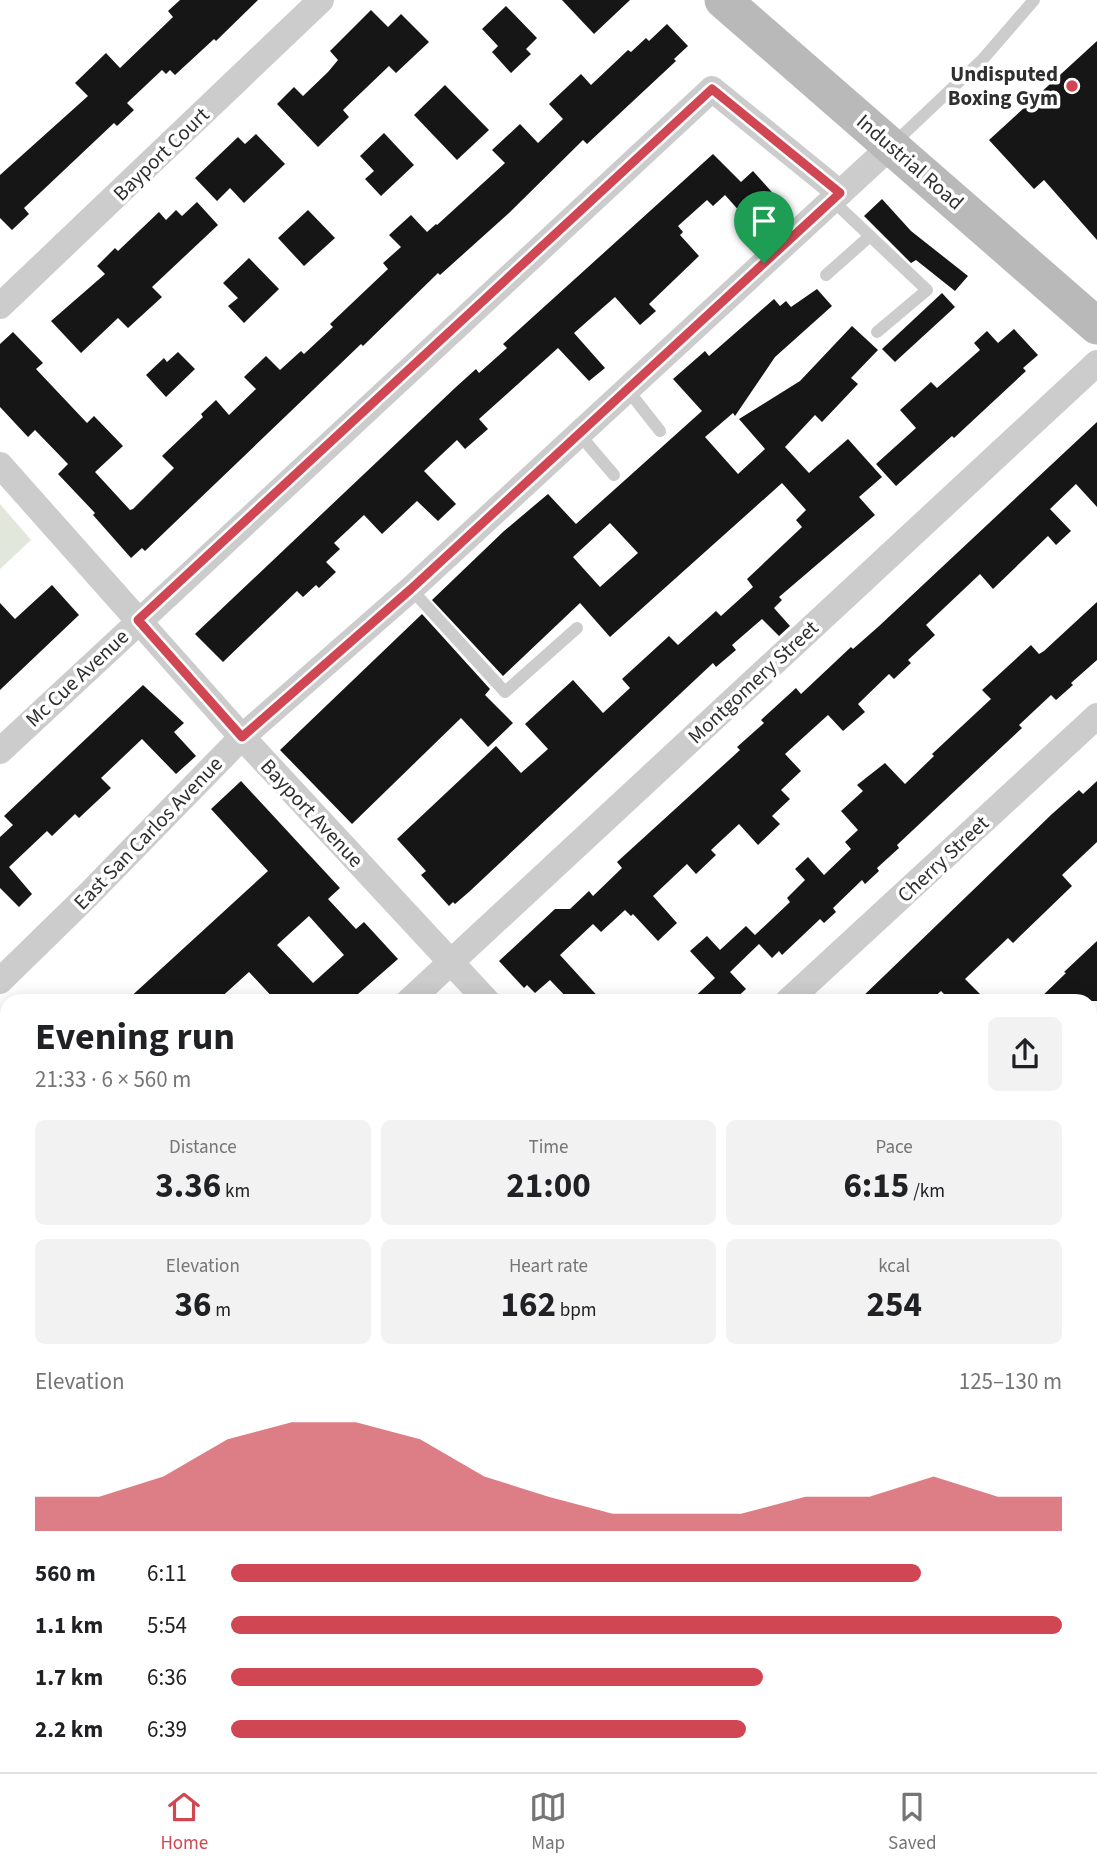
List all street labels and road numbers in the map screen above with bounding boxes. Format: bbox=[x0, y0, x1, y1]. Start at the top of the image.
street label: Bayport Court bbox=[106, 100, 216, 208]
street label: Industrial Road bbox=[850, 107, 970, 217]
street label: Montgomery Street bbox=[681, 613, 825, 751]
street label: Mc Cue Avenue bbox=[19, 622, 135, 734]
street label: East San Carlos Avenue bbox=[67, 750, 229, 916]
street label: Bayport Avenue bbox=[254, 752, 370, 874]
street label: Cherry Street bbox=[891, 809, 995, 909]

